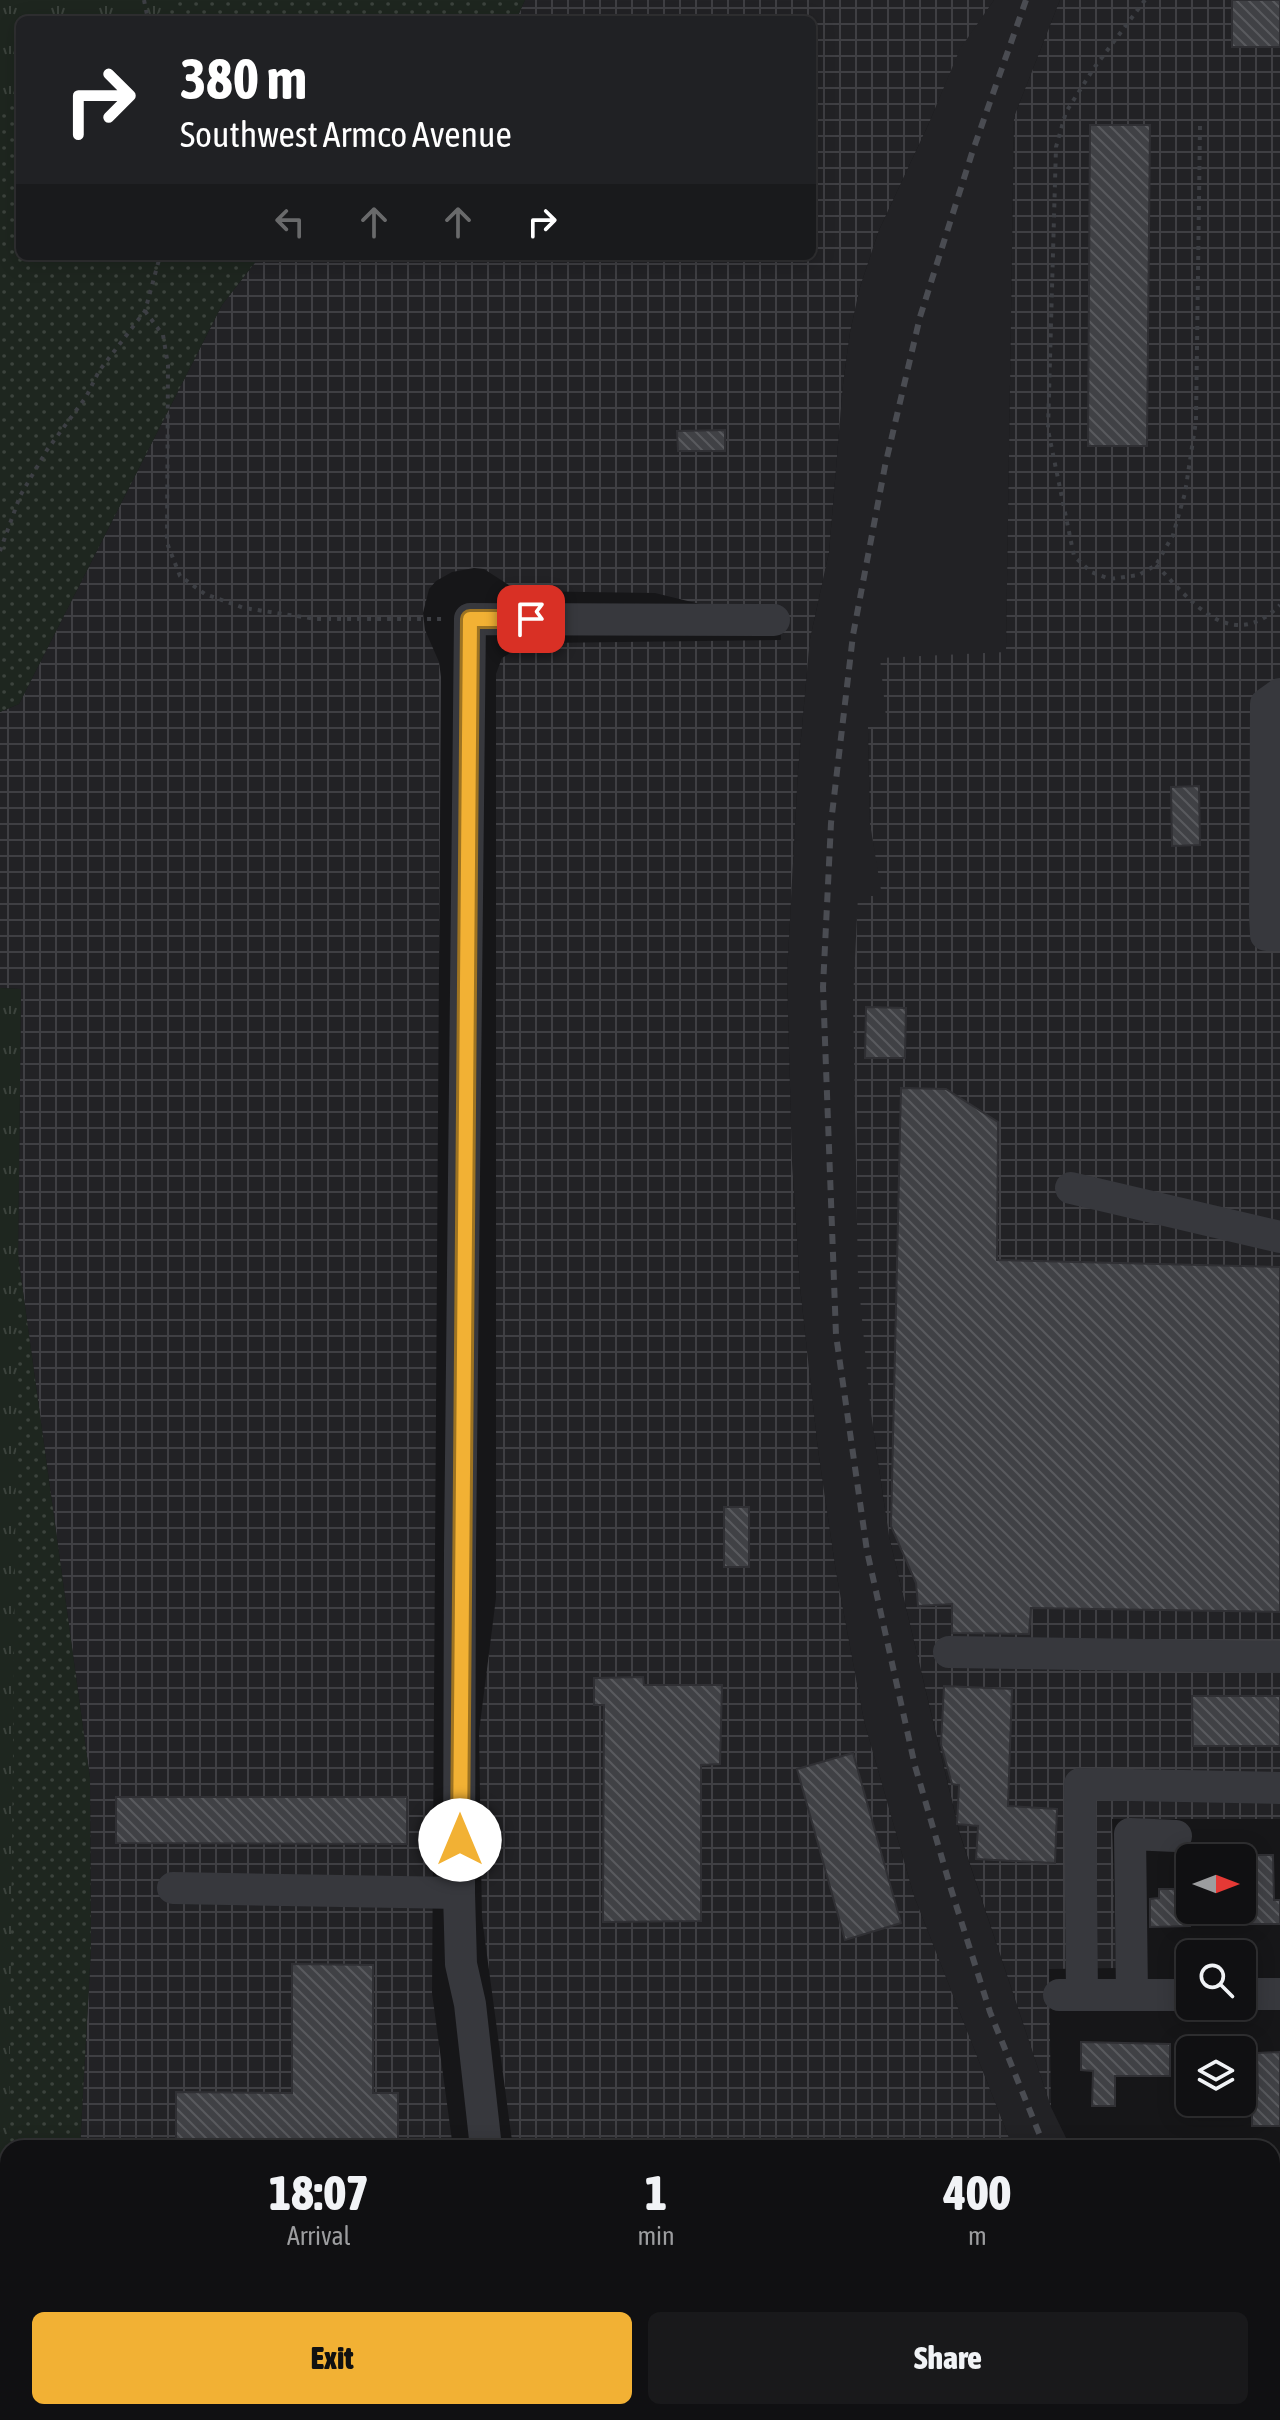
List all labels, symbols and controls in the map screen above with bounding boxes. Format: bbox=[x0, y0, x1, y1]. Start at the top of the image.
text: 380 m bbox=[180, 47, 307, 111]
icon: right bbox=[48, 48, 152, 152]
text: Southwest Armco Avenue bbox=[180, 113, 512, 155]
icon: left bbox=[268, 200, 312, 244]
icon: ahead bbox=[352, 200, 396, 244]
icon: ahead bbox=[436, 200, 480, 244]
icon: right bbox=[520, 200, 564, 244]
pin bbox=[497, 585, 565, 653]
icon: arrive bbox=[509, 597, 553, 641]
position arrow bbox=[418, 1798, 502, 1882]
north arrow bbox=[1176, 1844, 1256, 1924]
map controls bbox=[1176, 1844, 1256, 2116]
button: search bbox=[1176, 1940, 1256, 2020]
button: layers bbox=[1176, 2036, 1256, 2116]
text: 18:07 bbox=[269, 2165, 369, 2220]
text: 1 bbox=[645, 2165, 667, 2220]
text: 400 bbox=[944, 2165, 1011, 2220]
text: Arrival bbox=[287, 2221, 350, 2251]
text: min bbox=[637, 2221, 675, 2251]
text: m bbox=[968, 2221, 987, 2251]
button: Exit bbox=[32, 2312, 632, 2404]
button: Share bbox=[648, 2312, 1248, 2404]

